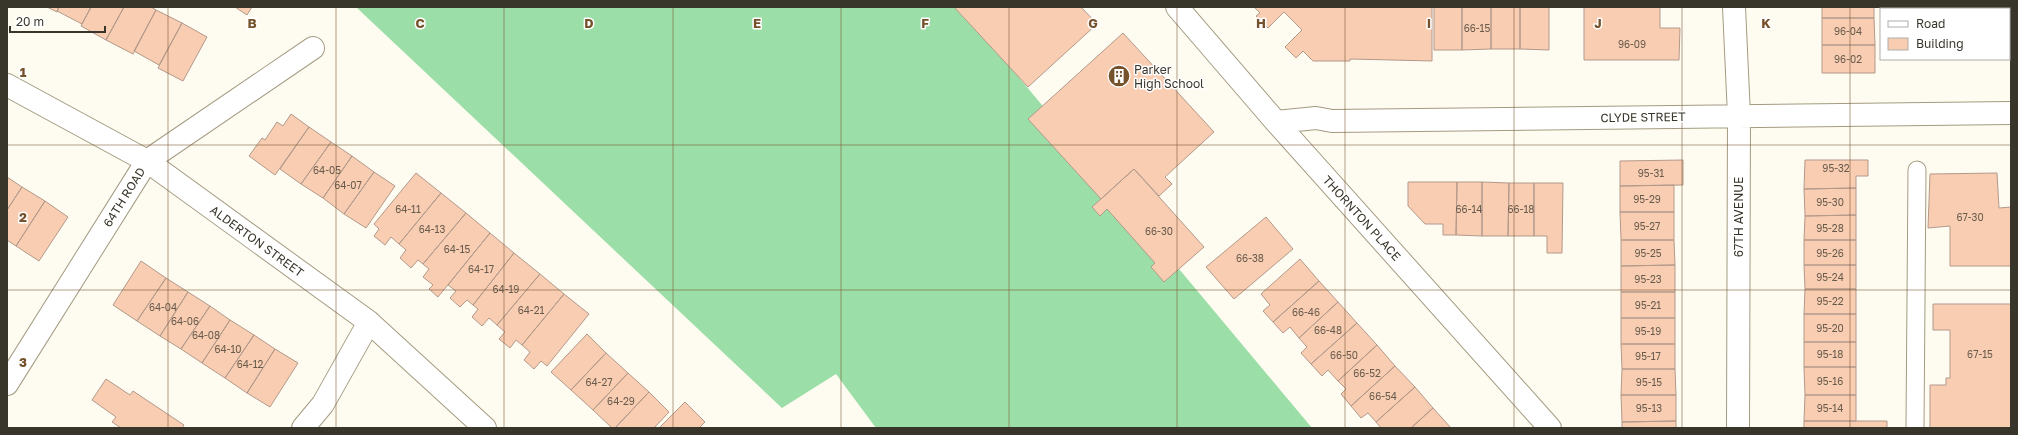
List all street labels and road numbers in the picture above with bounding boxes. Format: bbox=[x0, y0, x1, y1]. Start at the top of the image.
street label: CLYDE STREET bbox=[1600, 109, 1686, 125]
street label: 64TH ROAD bbox=[100, 164, 148, 230]
street label: THORNTON PLACE bbox=[1320, 172, 1404, 264]
street label: 67TH AVENUE bbox=[1731, 177, 1746, 257]
street label: ALDERTON STREET bbox=[207, 202, 307, 280]

